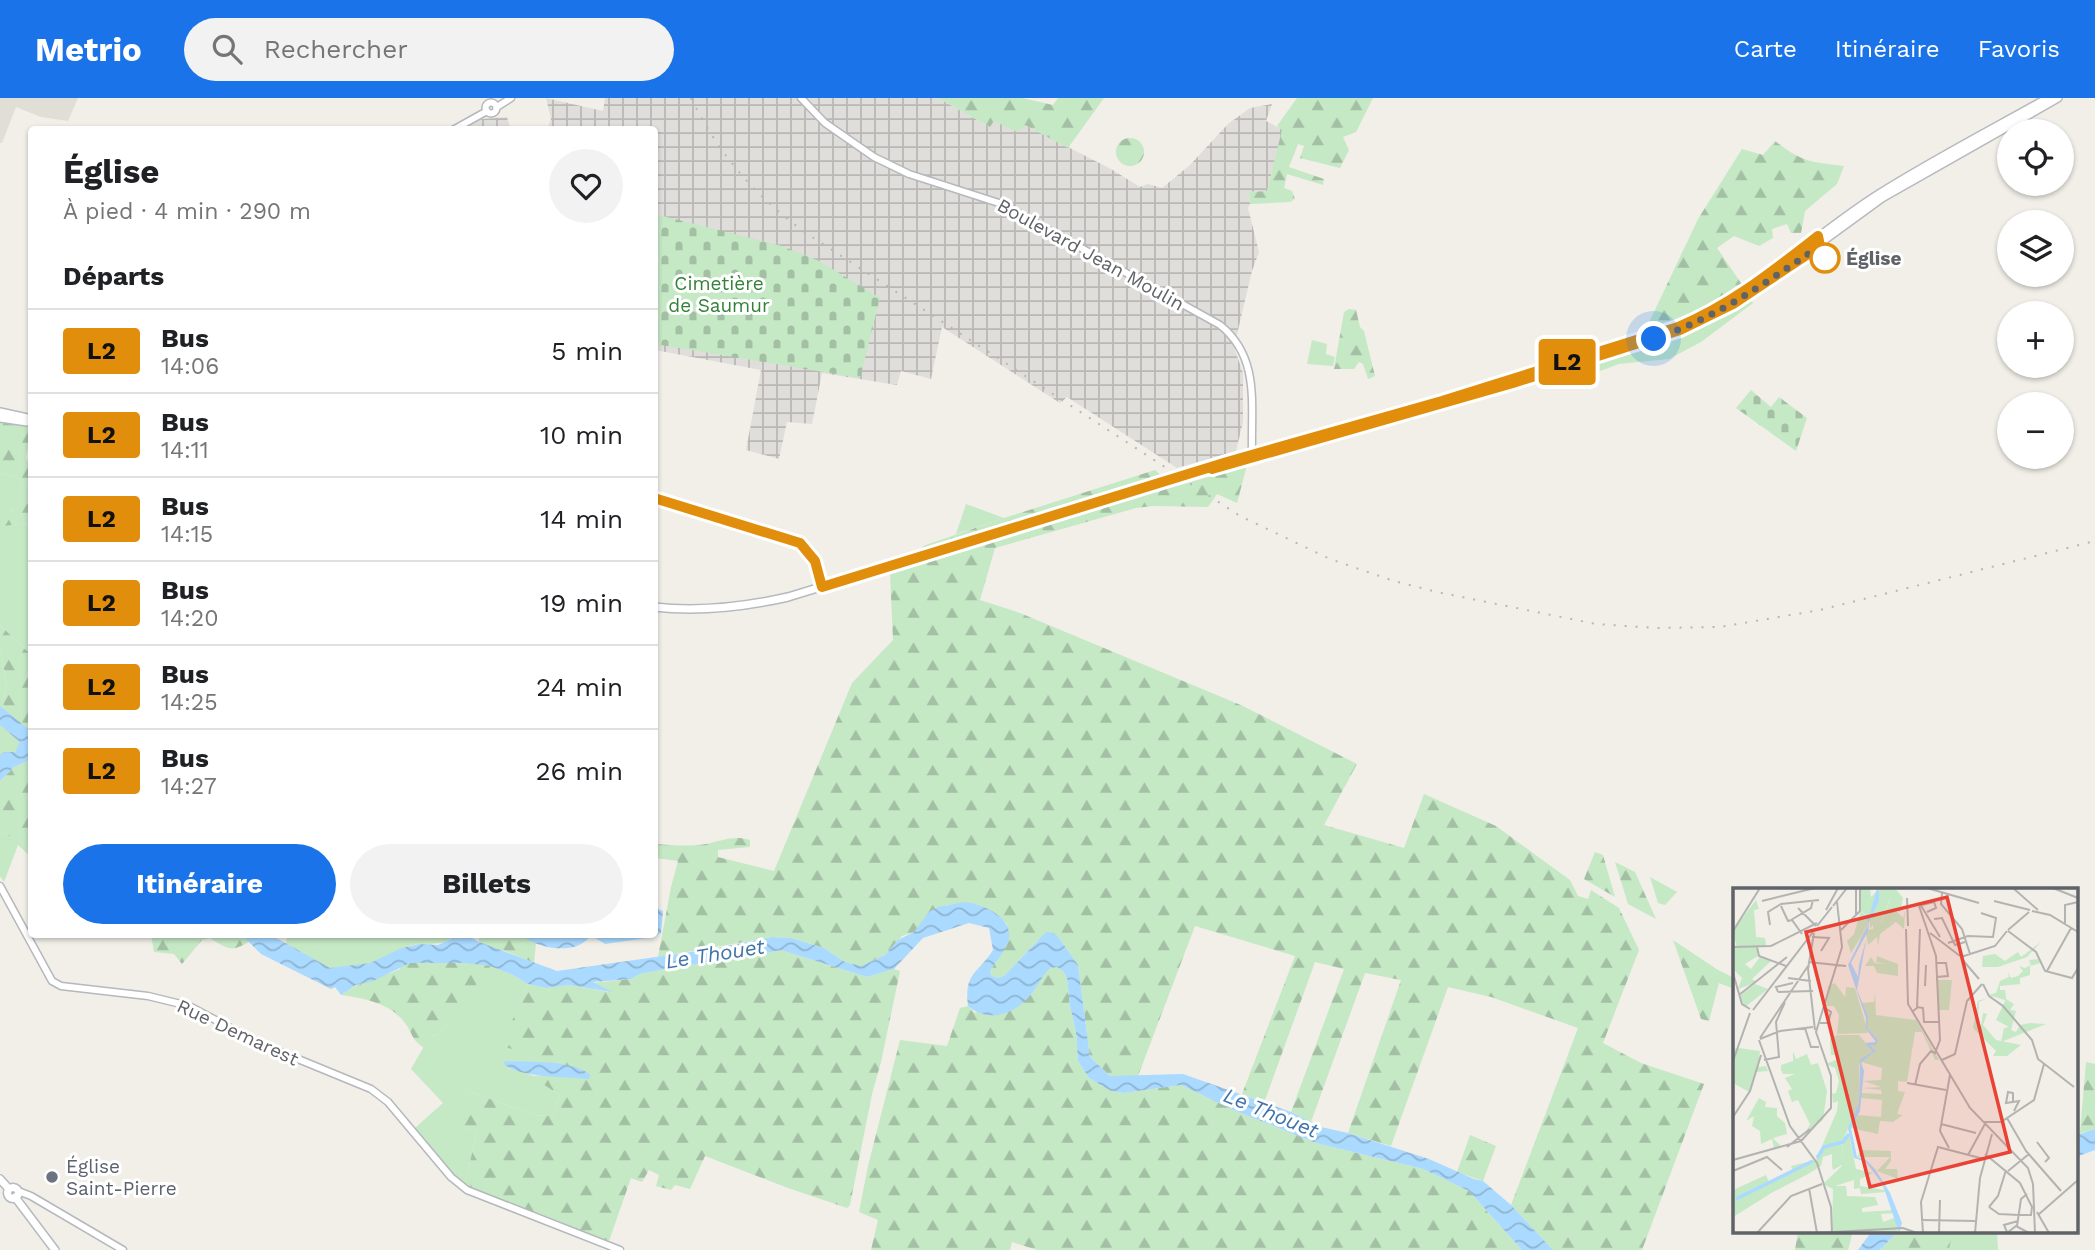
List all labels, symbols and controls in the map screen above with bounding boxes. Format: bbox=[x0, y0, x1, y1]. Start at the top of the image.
search box bbox=[184, 18, 674, 81]
text: Metrio bbox=[35, 30, 142, 69]
icon: search bbox=[208, 30, 246, 68]
text: Rechercher bbox=[264, 34, 408, 64]
text: Carte bbox=[1734, 35, 1797, 63]
text: Itinéraire bbox=[1835, 35, 1940, 63]
text: Favoris bbox=[1978, 35, 2060, 63]
map controls bbox=[1997, 119, 2074, 469]
button: locate bbox=[1997, 119, 2074, 196]
button: heart bbox=[549, 149, 623, 223]
text: Église bbox=[63, 152, 159, 191]
street label: Boulevard Jean Moulin bbox=[993, 193, 1188, 315]
text: À pied · 4 min · 290 m bbox=[63, 198, 311, 225]
button: layers bbox=[1997, 210, 2074, 287]
marker: Église bbox=[1810, 243, 1840, 273]
place label: Église bbox=[1846, 247, 1901, 270]
text: Départs bbox=[63, 261, 164, 291]
park label: Cimetière de Saumur bbox=[668, 272, 770, 317]
button: + bbox=[1997, 301, 2074, 378]
your location bbox=[1636, 321, 1671, 356]
text: Bus bbox=[161, 323, 209, 353]
text: 5 min bbox=[551, 336, 623, 366]
text: L2 bbox=[87, 337, 116, 365]
line badge: L2 bbox=[1536, 339, 1598, 385]
text: L2 bbox=[1553, 348, 1581, 376]
text: 14:06 bbox=[161, 353, 219, 380]
button: − bbox=[1997, 392, 2074, 469]
text: Bus bbox=[161, 407, 209, 437]
text: 10 min bbox=[540, 420, 623, 450]
text: L2 bbox=[87, 421, 116, 449]
text: 14:11 bbox=[161, 437, 209, 464]
text: Bus bbox=[161, 491, 209, 521]
text: 14 min bbox=[540, 504, 623, 534]
text: L2 bbox=[87, 505, 116, 533]
text: 14:15 bbox=[161, 521, 213, 548]
text: Bus bbox=[161, 575, 209, 605]
text: 19 min bbox=[540, 588, 623, 618]
text: L2 bbox=[87, 589, 116, 617]
text: 14:20 bbox=[161, 605, 219, 632]
text: Bus bbox=[161, 659, 209, 689]
text: 24 min bbox=[536, 672, 623, 702]
text: L2 bbox=[87, 673, 116, 701]
text: 14:25 bbox=[161, 689, 218, 716]
text: Bus bbox=[161, 743, 209, 773]
text: 26 min bbox=[535, 756, 623, 786]
text: L2 bbox=[87, 757, 116, 785]
text: 14:27 bbox=[161, 773, 217, 800]
button: Itinéraire bbox=[63, 844, 336, 924]
button: Billets bbox=[350, 844, 623, 924]
inset map bbox=[1733, 888, 2078, 1232]
water label: Le Thouet bbox=[664, 933, 767, 974]
street label: Rue Demarest bbox=[173, 994, 302, 1071]
water label: Le Thouet bbox=[1220, 1082, 1323, 1143]
place label: Église Saint-Pierre bbox=[66, 1155, 177, 1200]
marker: Église Saint-Pierre bbox=[44, 1169, 60, 1185]

